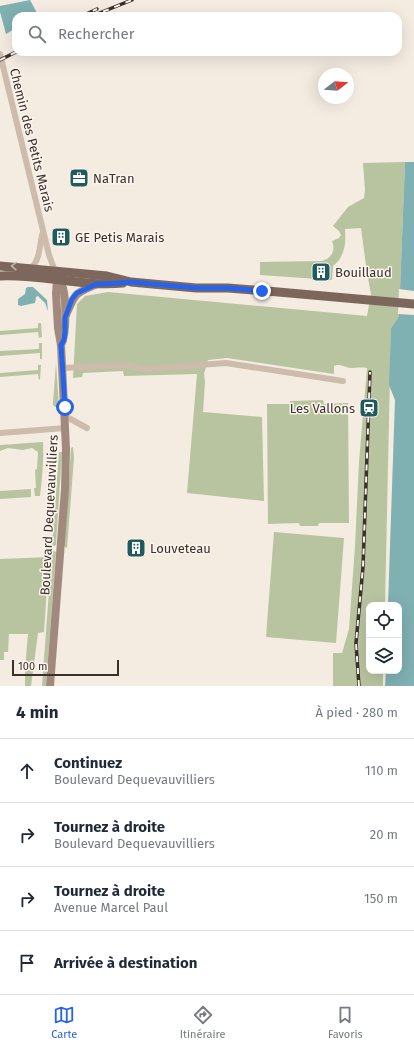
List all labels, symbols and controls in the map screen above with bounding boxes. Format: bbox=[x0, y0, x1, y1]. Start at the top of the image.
search box bbox=[12, 12, 402, 56]
icon: search bbox=[26, 23, 48, 45]
text: Rechercher bbox=[58, 25, 134, 43]
street label: Chemin des Petits Marais bbox=[7, 67, 57, 213]
north arrow bbox=[318, 68, 354, 104]
office icon: NaTran bbox=[68, 167, 90, 189]
place label: NaTran bbox=[93, 171, 135, 186]
building icon: GE Petis Marais bbox=[50, 226, 72, 248]
place label: GE Petis Marais bbox=[75, 230, 164, 245]
building icon: Bouillaud bbox=[310, 261, 332, 283]
one-way arrow bbox=[11, 262, 17, 271]
place label: Bouillaud bbox=[335, 265, 392, 280]
route end bbox=[253, 282, 271, 300]
station icon: Les Vallons bbox=[358, 397, 380, 419]
route start bbox=[56, 398, 74, 416]
place label: Les Vallons bbox=[290, 401, 355, 416]
street label: Boulevard Dequevauvilliers bbox=[37, 434, 61, 596]
building icon: Louveteau bbox=[125, 537, 147, 559]
place label: Louveteau bbox=[150, 541, 211, 556]
map controls bbox=[366, 602, 402, 674]
button: locate bbox=[366, 602, 402, 638]
button: layers bbox=[366, 638, 402, 674]
scale bar bbox=[12, 658, 119, 677]
text: 100 m bbox=[18, 660, 47, 673]
text: 4 min bbox=[16, 702, 59, 723]
text: À pied · 280 m bbox=[315, 705, 398, 720]
text: Continuez bbox=[54, 754, 122, 772]
icon: ahead bbox=[16, 760, 38, 782]
text: 110 m bbox=[365, 763, 398, 778]
text: Boulevard Dequevauvilliers bbox=[54, 772, 215, 787]
text: Tournez à droite bbox=[54, 818, 165, 836]
icon: right bbox=[16, 824, 38, 846]
text: 20 m bbox=[370, 827, 398, 842]
text: Boulevard Dequevauvilliers bbox=[54, 836, 215, 851]
text: Tournez à droite bbox=[54, 882, 165, 900]
icon: right bbox=[16, 888, 38, 910]
text: 150 m bbox=[364, 891, 398, 906]
text: Avenue Marcel Paul bbox=[54, 900, 168, 915]
icon: arrive bbox=[16, 952, 38, 974]
text: Arrivée à destination bbox=[54, 954, 197, 972]
tab: Carte bbox=[51, 1004, 77, 1041]
tab: Itinéraire bbox=[180, 1004, 225, 1041]
tab: Favoris bbox=[328, 1004, 363, 1041]

